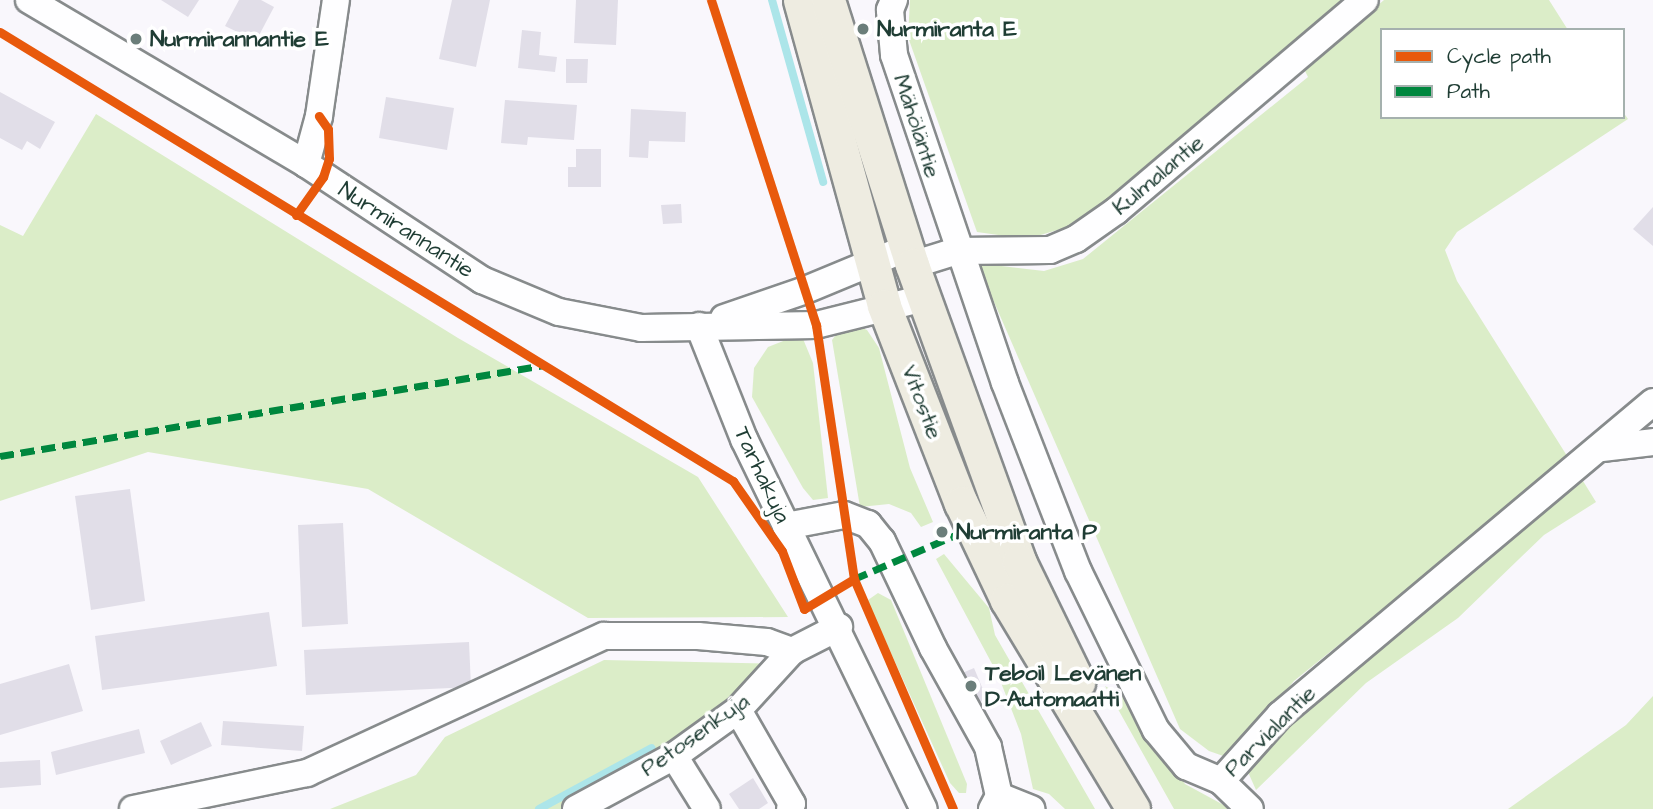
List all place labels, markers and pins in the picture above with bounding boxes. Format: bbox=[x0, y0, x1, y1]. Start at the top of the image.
place label: Nurmiranta E bbox=[877, 15, 1017, 43]
marker: Nurmiranta E bbox=[855, 21, 871, 37]
place label: Nurmirannantie E bbox=[150, 25, 329, 53]
marker: Nurmirannantie E bbox=[128, 31, 144, 47]
place label: Nurmiranta P bbox=[956, 518, 1097, 546]
marker: Nurmiranta P bbox=[934, 524, 950, 540]
place label: Teboil Levänen D-Automaatti bbox=[985, 659, 1141, 713]
marker: Teboil Levänen D-Automaatti bbox=[963, 678, 979, 694]

